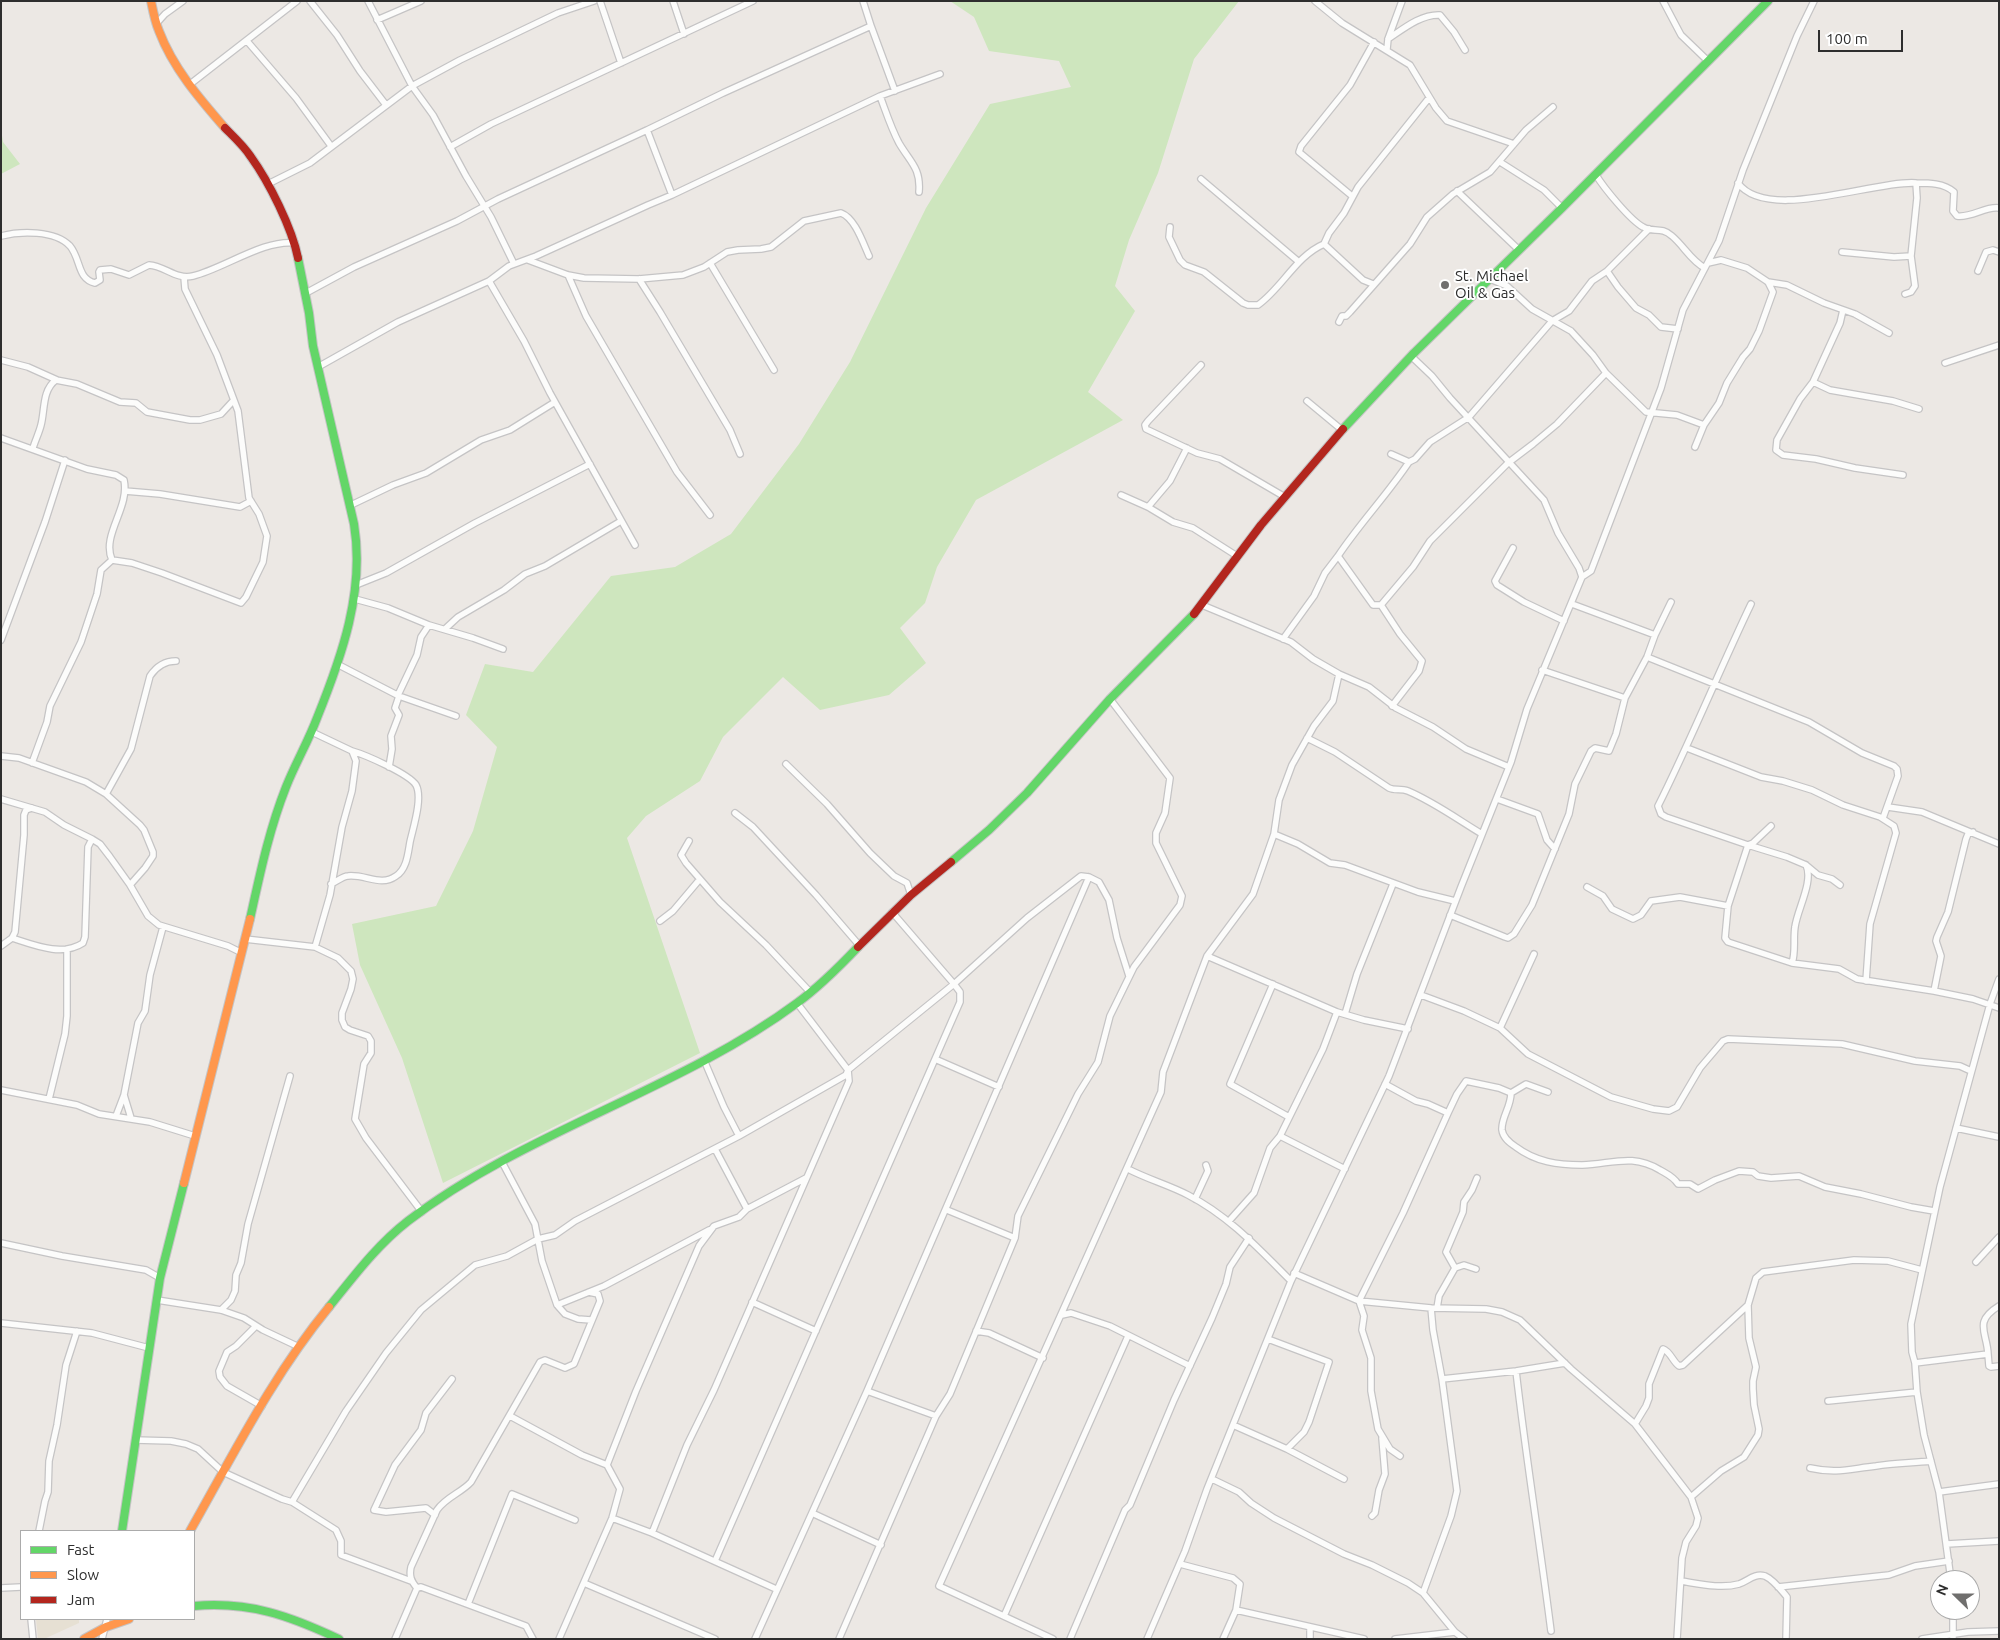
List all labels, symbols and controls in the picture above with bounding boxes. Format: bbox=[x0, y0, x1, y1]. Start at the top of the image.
scale bar bbox=[1820, 20, 1905, 52]
text: 100 m bbox=[1826, 30, 1868, 47]
place label: St. Michael Oil & Gas bbox=[1455, 267, 1528, 302]
marker: St. Michael Oil & Gas bbox=[1439, 279, 1451, 291]
legend bbox=[20, 1530, 195, 1620]
text: Fast bbox=[67, 1541, 94, 1558]
text: Slow bbox=[67, 1566, 99, 1583]
north arrow bbox=[1930, 1570, 1980, 1620]
text: N bbox=[1933, 1582, 1951, 1598]
text: Jam bbox=[67, 1591, 95, 1608]

